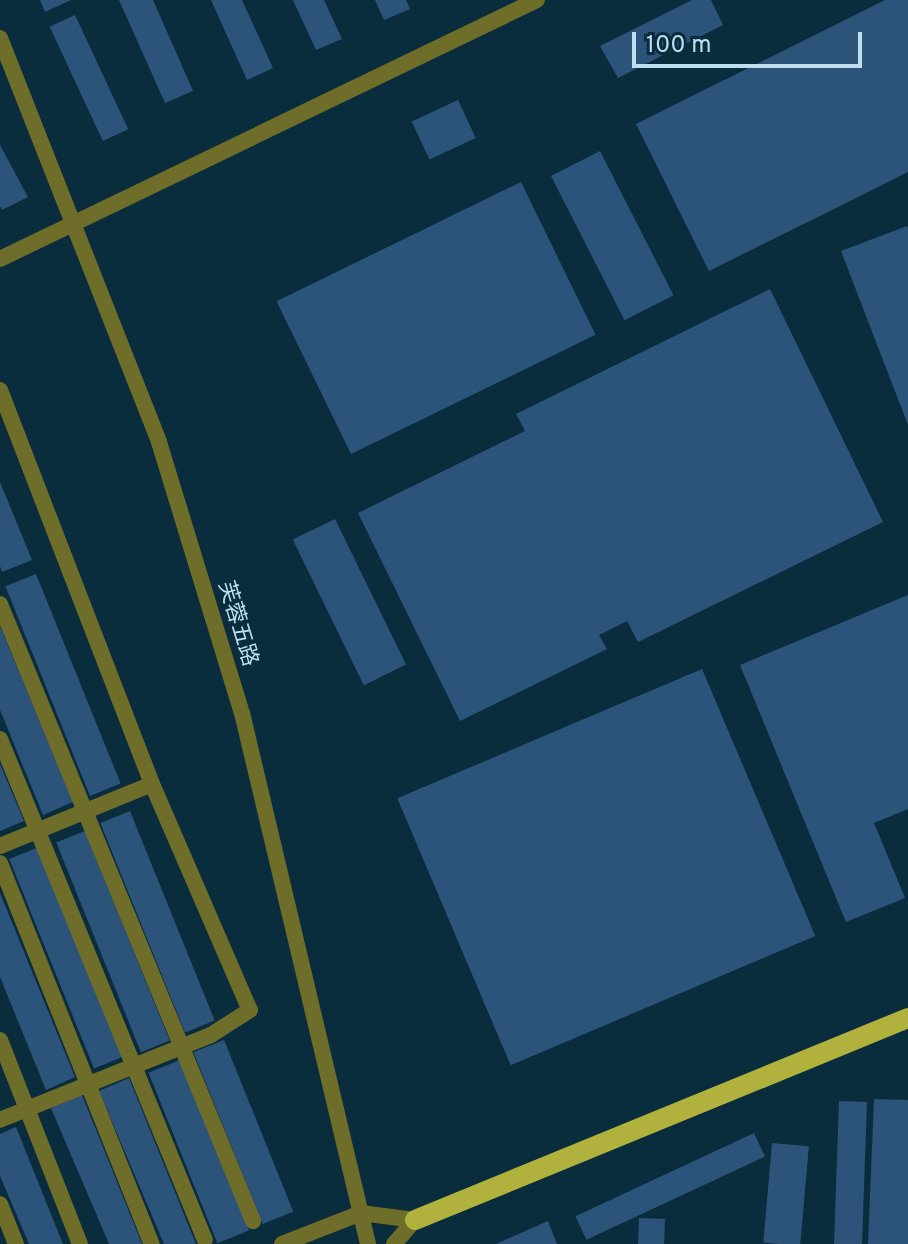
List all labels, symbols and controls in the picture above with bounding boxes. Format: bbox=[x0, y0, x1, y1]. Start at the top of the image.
scale bar bbox=[636, 16, 866, 66]
text: 100 m bbox=[646, 31, 712, 61]
street label: 芙蓉五路 bbox=[212, 578, 262, 670]

